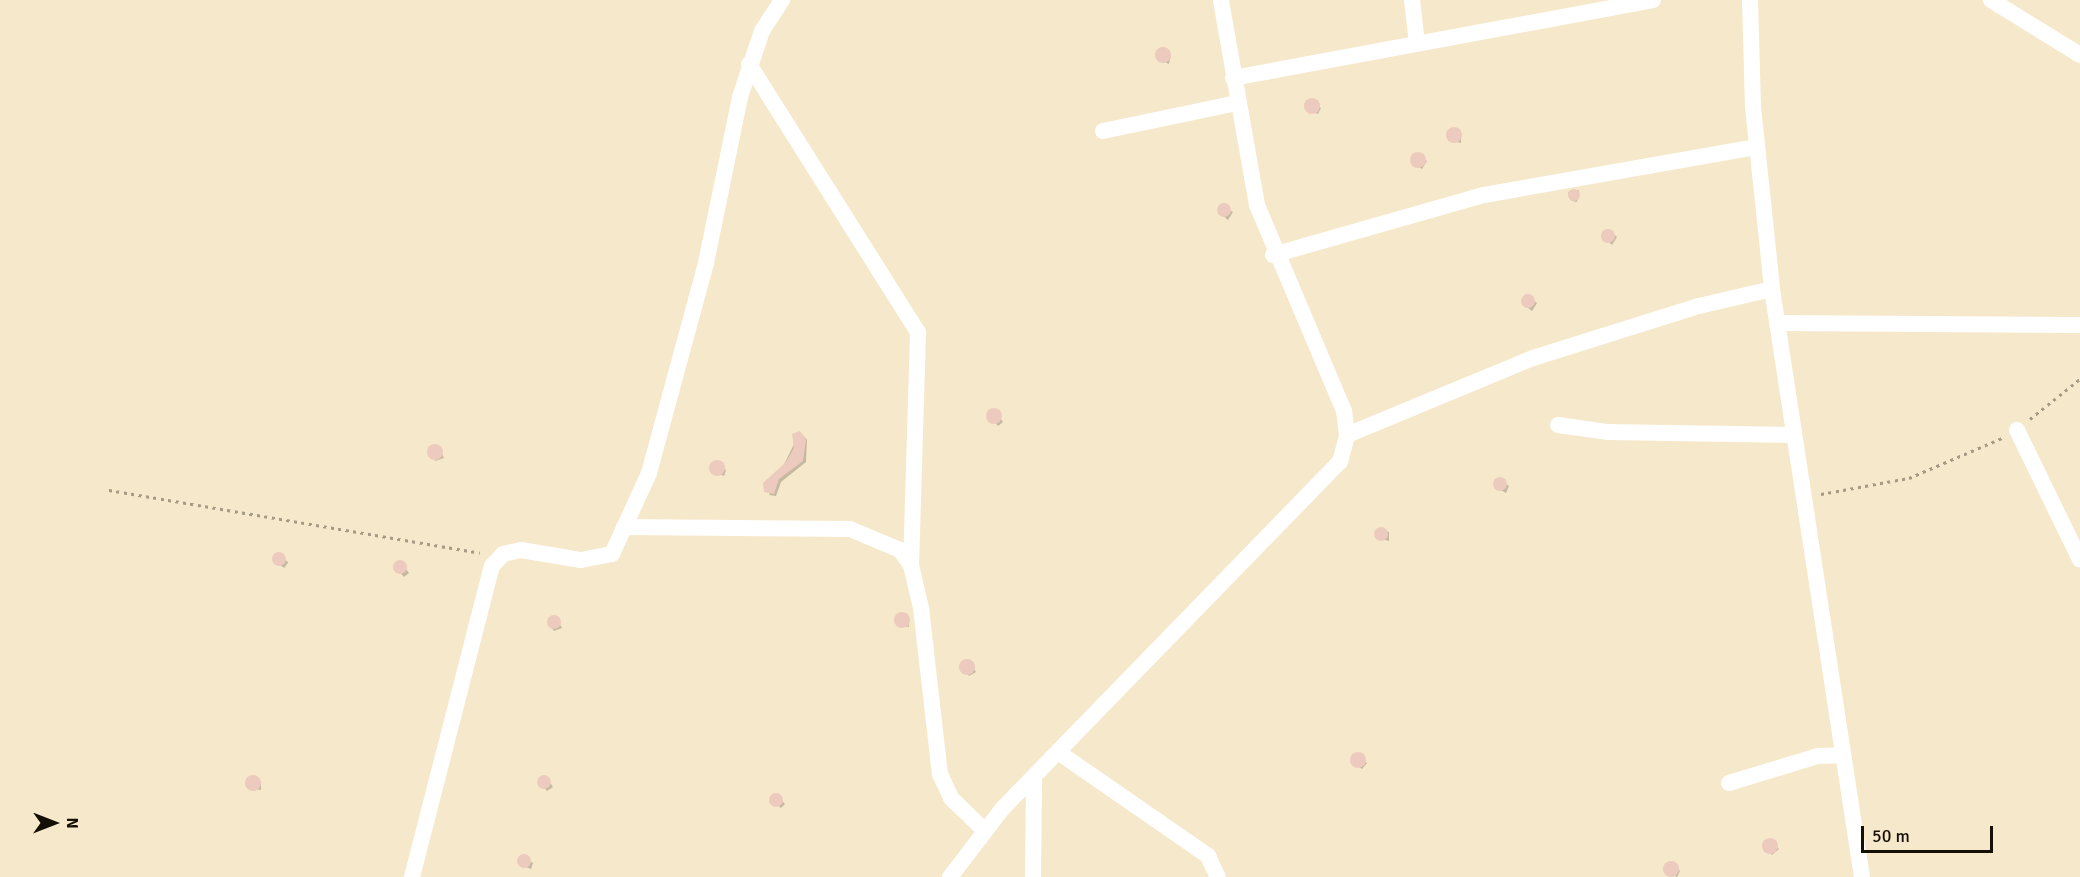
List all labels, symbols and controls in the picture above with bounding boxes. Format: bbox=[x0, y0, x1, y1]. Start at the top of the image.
north arrow bbox=[24, 793, 84, 853]
scale bar bbox=[1864, 814, 1996, 852]
text: N bbox=[62, 817, 82, 829]
text: 50 m bbox=[1872, 825, 1910, 847]

